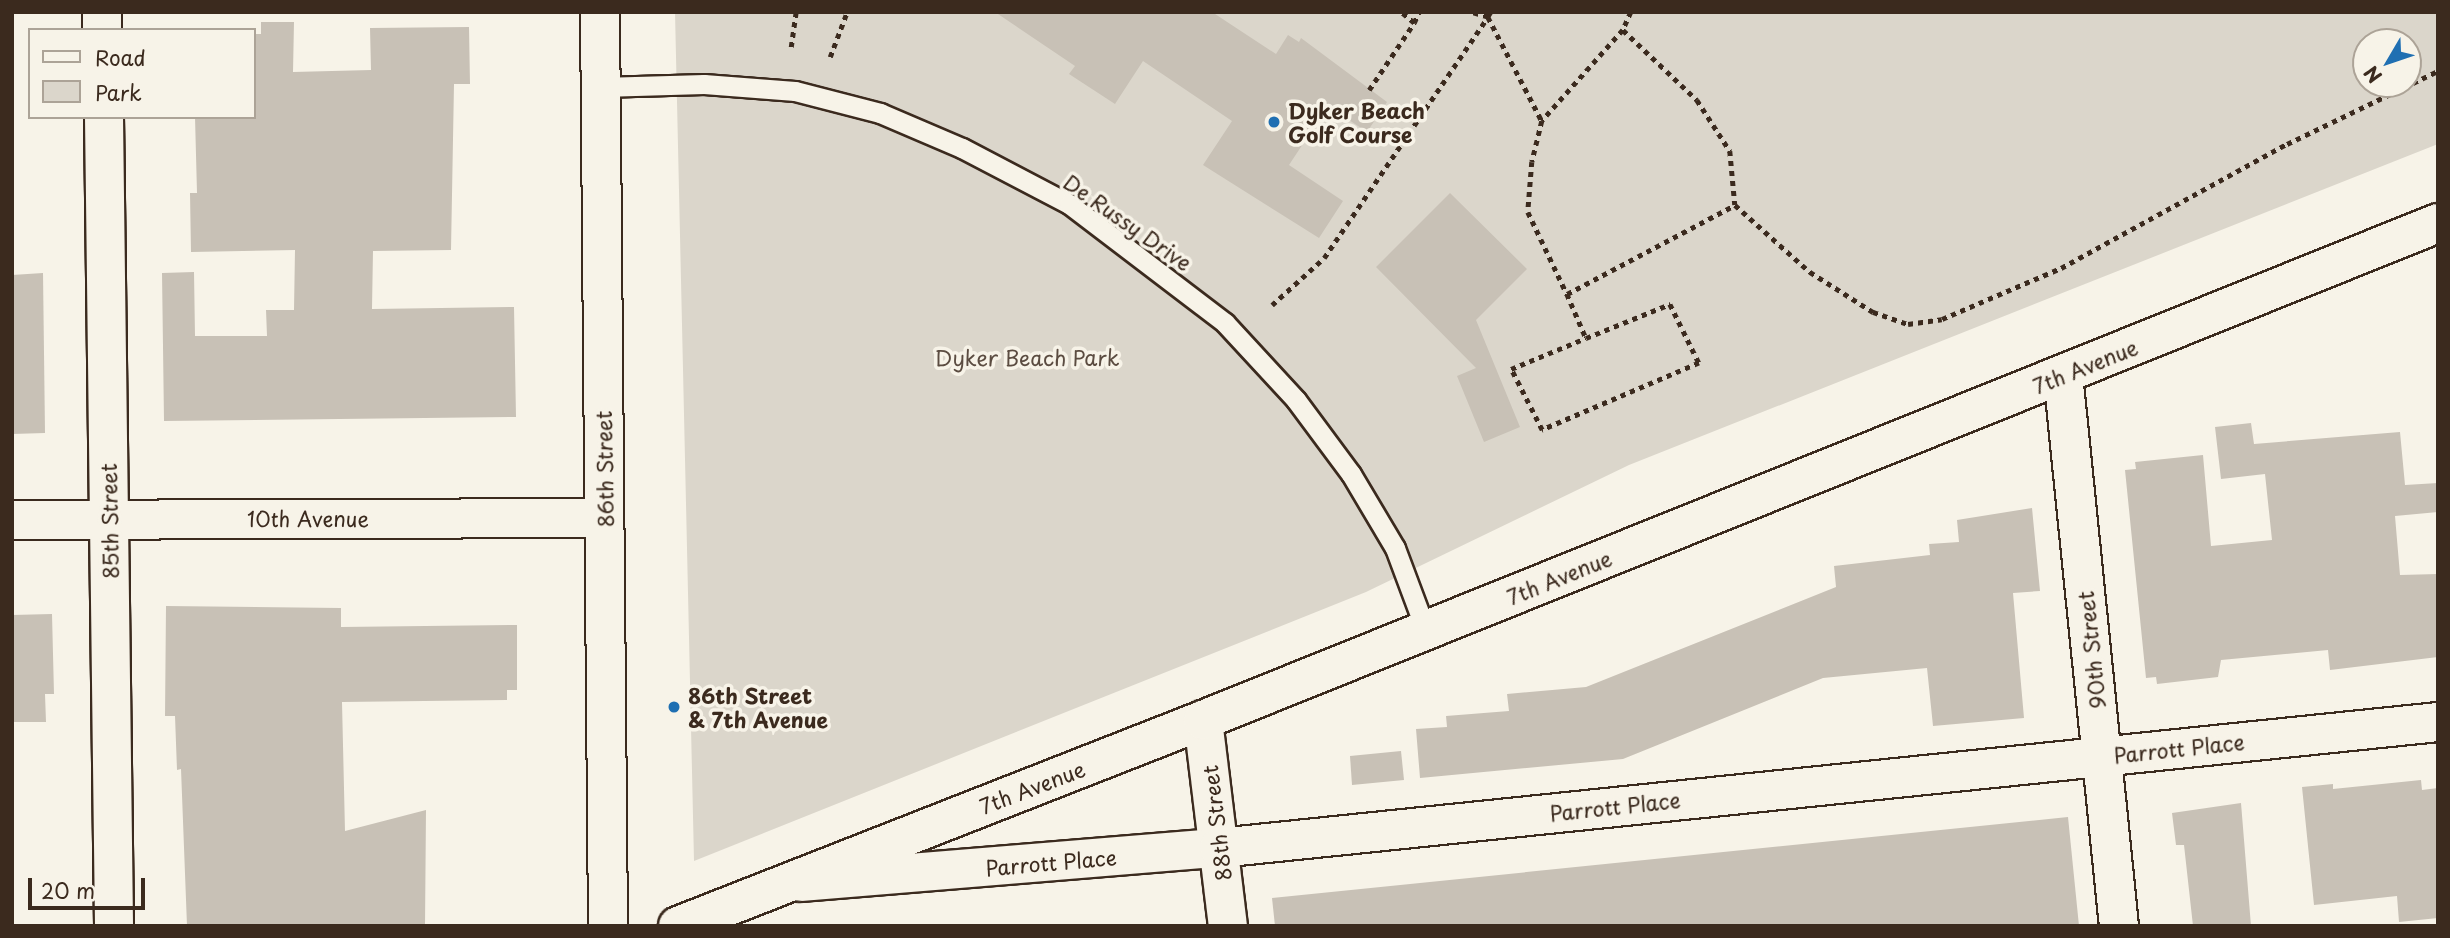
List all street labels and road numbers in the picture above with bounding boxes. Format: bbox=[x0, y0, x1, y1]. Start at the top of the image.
street label: De Russy Drive bbox=[1058, 168, 1198, 276]
street label: 7th Avenue bbox=[2029, 333, 2141, 399]
street label: 86th Street bbox=[590, 410, 618, 528]
street label: 85th Street bbox=[95, 463, 123, 579]
street label: 10th Avenue bbox=[246, 505, 370, 531]
street label: 7th Avenue bbox=[1503, 544, 1615, 610]
street label: 90th Street bbox=[2072, 590, 2110, 710]
street label: Parrott Place bbox=[2112, 729, 2246, 767]
street label: 7th Avenue bbox=[976, 755, 1088, 819]
street label: 88th Street bbox=[1196, 763, 1236, 883]
street label: Parrott Place bbox=[1548, 787, 1682, 825]
street label: Parrott Place bbox=[984, 844, 1118, 880]

